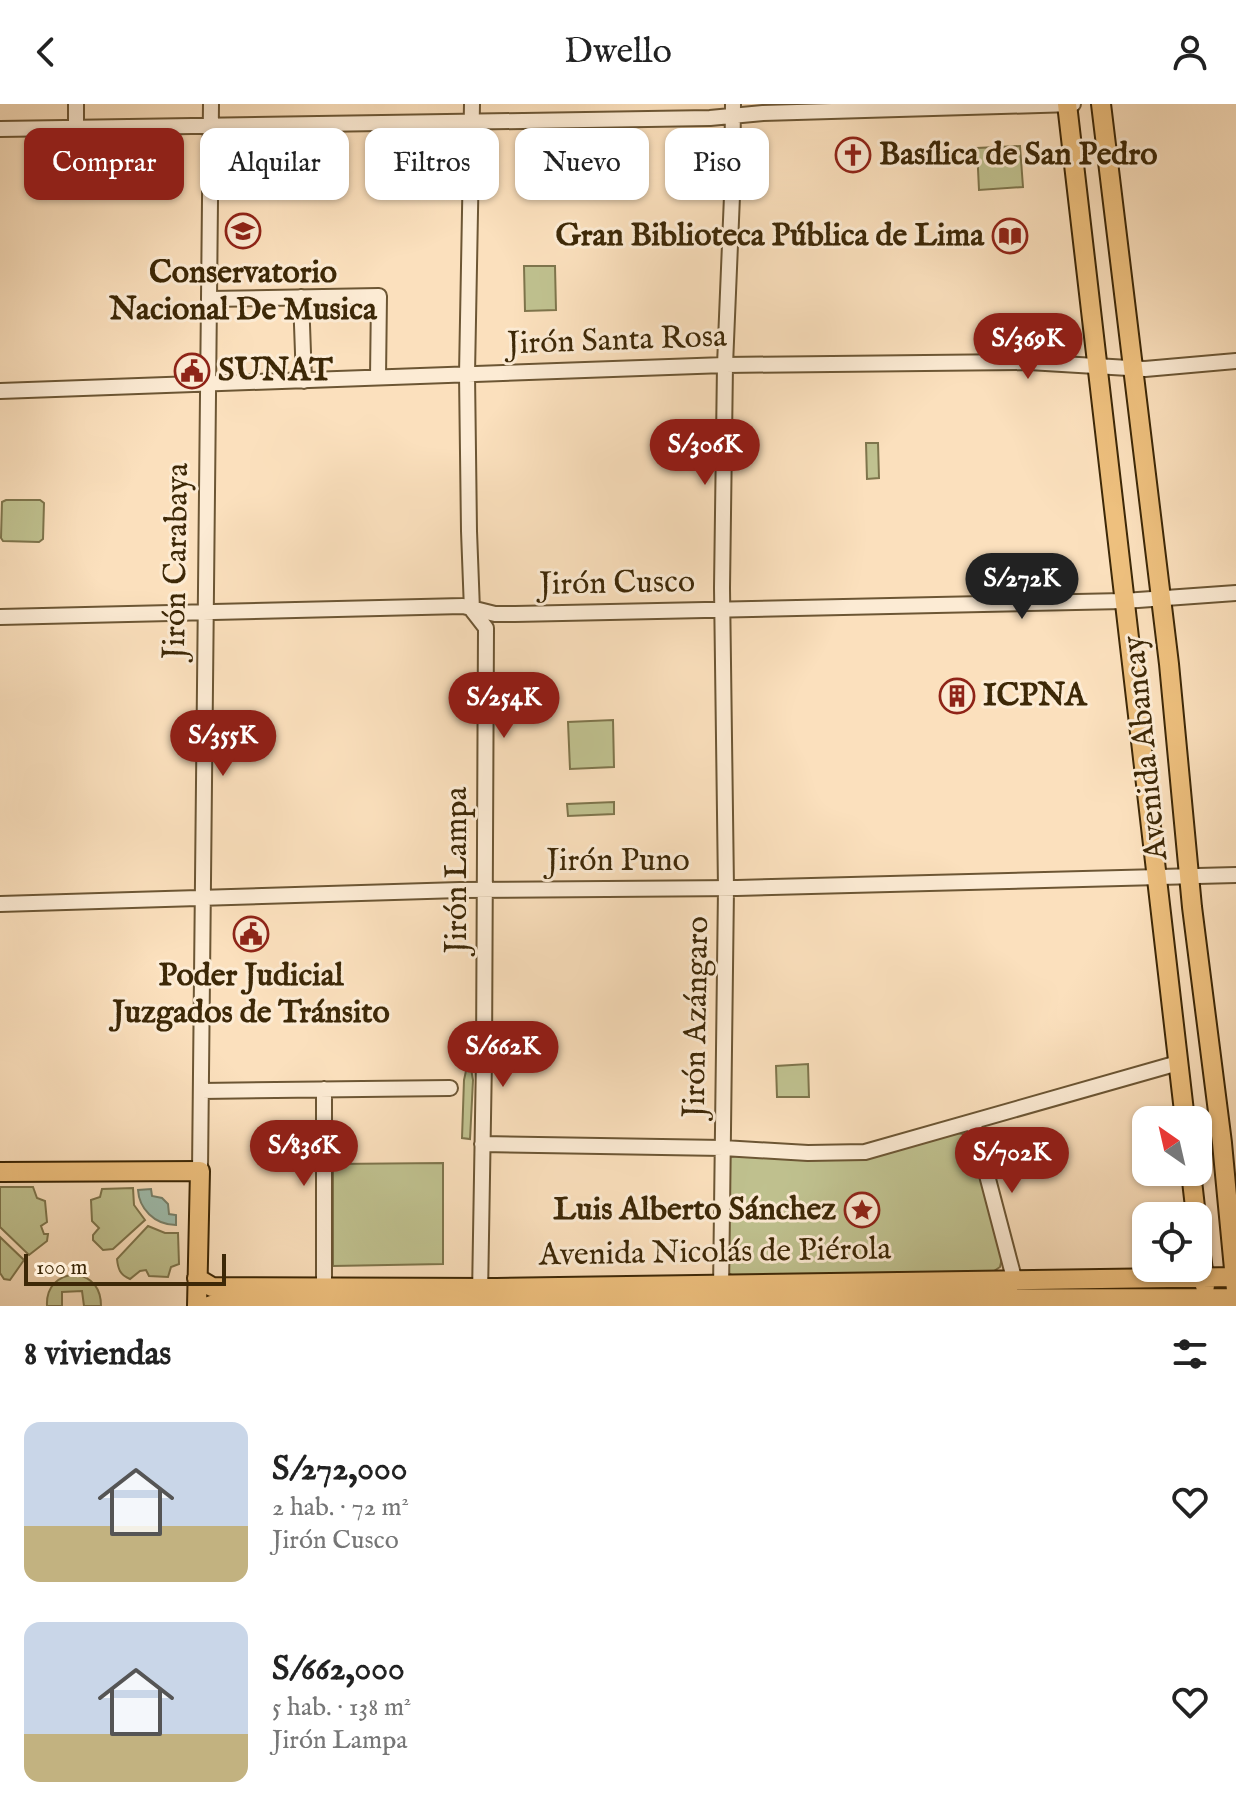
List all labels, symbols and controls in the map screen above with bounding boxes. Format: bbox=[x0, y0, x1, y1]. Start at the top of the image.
text: Dwello bbox=[564, 29, 672, 75]
icon: back bbox=[24, 30, 68, 74]
icon: person bbox=[1168, 30, 1212, 74]
chip: Comprar bbox=[24, 128, 184, 200]
chip: Alquilar bbox=[200, 128, 349, 200]
chip: Filtros bbox=[365, 128, 499, 200]
chip: Nuevo bbox=[515, 128, 649, 200]
chip: Piso bbox=[665, 128, 769, 200]
place label: Basílica de San Pedro bbox=[879, 135, 1157, 176]
church icon: Basílica de San Pedro bbox=[834, 136, 872, 174]
school or university icon: Conservatorio Nacional De Musica bbox=[224, 212, 262, 250]
place label: Gran Biblioteca Pública de Lima bbox=[555, 216, 985, 257]
library icon: Gran Biblioteca Pública de Lima bbox=[991, 217, 1029, 255]
place label: Conservatorio Nacional De Musica bbox=[108, 253, 378, 331]
pin: S/369K bbox=[963, 313, 1093, 381]
street label: Jirón Santa Rosa bbox=[503, 317, 728, 365]
text: S/369K bbox=[991, 322, 1065, 355]
place label: SUNAT bbox=[218, 351, 333, 392]
public building icon: SUNAT bbox=[173, 352, 211, 390]
pin: S/306K bbox=[640, 419, 770, 487]
text: S/306K bbox=[668, 428, 742, 461]
street label: Jirón Carabaya bbox=[155, 462, 199, 663]
pin: S/272K bbox=[957, 553, 1087, 621]
street label: Jirón Cusco bbox=[536, 562, 695, 606]
text: S/272K bbox=[983, 562, 1061, 595]
street label: Avenida Abancay bbox=[1114, 633, 1178, 863]
pin: S/254K bbox=[439, 672, 569, 740]
place label: ICPNA bbox=[983, 676, 1088, 717]
building icon: ICPNA bbox=[938, 677, 976, 715]
text: S/254K bbox=[467, 681, 542, 714]
pin: S/355K bbox=[158, 710, 288, 778]
text: S/355K bbox=[188, 719, 258, 752]
street label: Jirón Lampa bbox=[437, 786, 478, 956]
street label: Jirón Puno bbox=[543, 841, 690, 882]
public building icon: Poder Judicial Juzgados de Tránsito bbox=[232, 915, 270, 953]
street label: Jirón Azángaro bbox=[675, 916, 719, 1121]
place label: Poder Judicial Juzgados de Tránsito bbox=[108, 956, 390, 1034]
pin: S/662K bbox=[438, 1021, 568, 1089]
text: S/662K bbox=[465, 1030, 541, 1063]
north arrow bbox=[1132, 1106, 1212, 1186]
map controls bbox=[1132, 1106, 1212, 1282]
pin: S/836K bbox=[239, 1120, 369, 1188]
pin: S/702K bbox=[947, 1127, 1077, 1195]
text: S/836K bbox=[268, 1129, 340, 1162]
text: S/702K bbox=[973, 1136, 1051, 1169]
place label: Luis Alberto Sánchez bbox=[553, 1190, 836, 1231]
place icon: Luis Alberto Sánchez bbox=[843, 1191, 881, 1229]
button: locate bbox=[1132, 1202, 1212, 1282]
street label: Avenida Nicolás de Piérola bbox=[537, 1229, 892, 1277]
scale bar bbox=[24, 1250, 226, 1286]
text: 100 m bbox=[36, 1254, 88, 1282]
icon: filters bbox=[1168, 1332, 1212, 1376]
text: 8 viviendas bbox=[24, 1333, 171, 1376]
text: S/272,000 bbox=[272, 1448, 407, 1491]
icon: home bbox=[88, 1454, 184, 1550]
icon: heart bbox=[1168, 1480, 1212, 1524]
text: 2 hab. · 72 m² bbox=[272, 1491, 409, 1524]
text: Jirón Cusco bbox=[272, 1524, 399, 1557]
text: S/662,000 bbox=[272, 1648, 405, 1691]
icon: home bbox=[88, 1654, 184, 1750]
icon: heart bbox=[1168, 1680, 1212, 1724]
text: 5 hab. · 138 m² bbox=[272, 1691, 411, 1724]
text: Jirón Lampa bbox=[272, 1724, 408, 1757]

